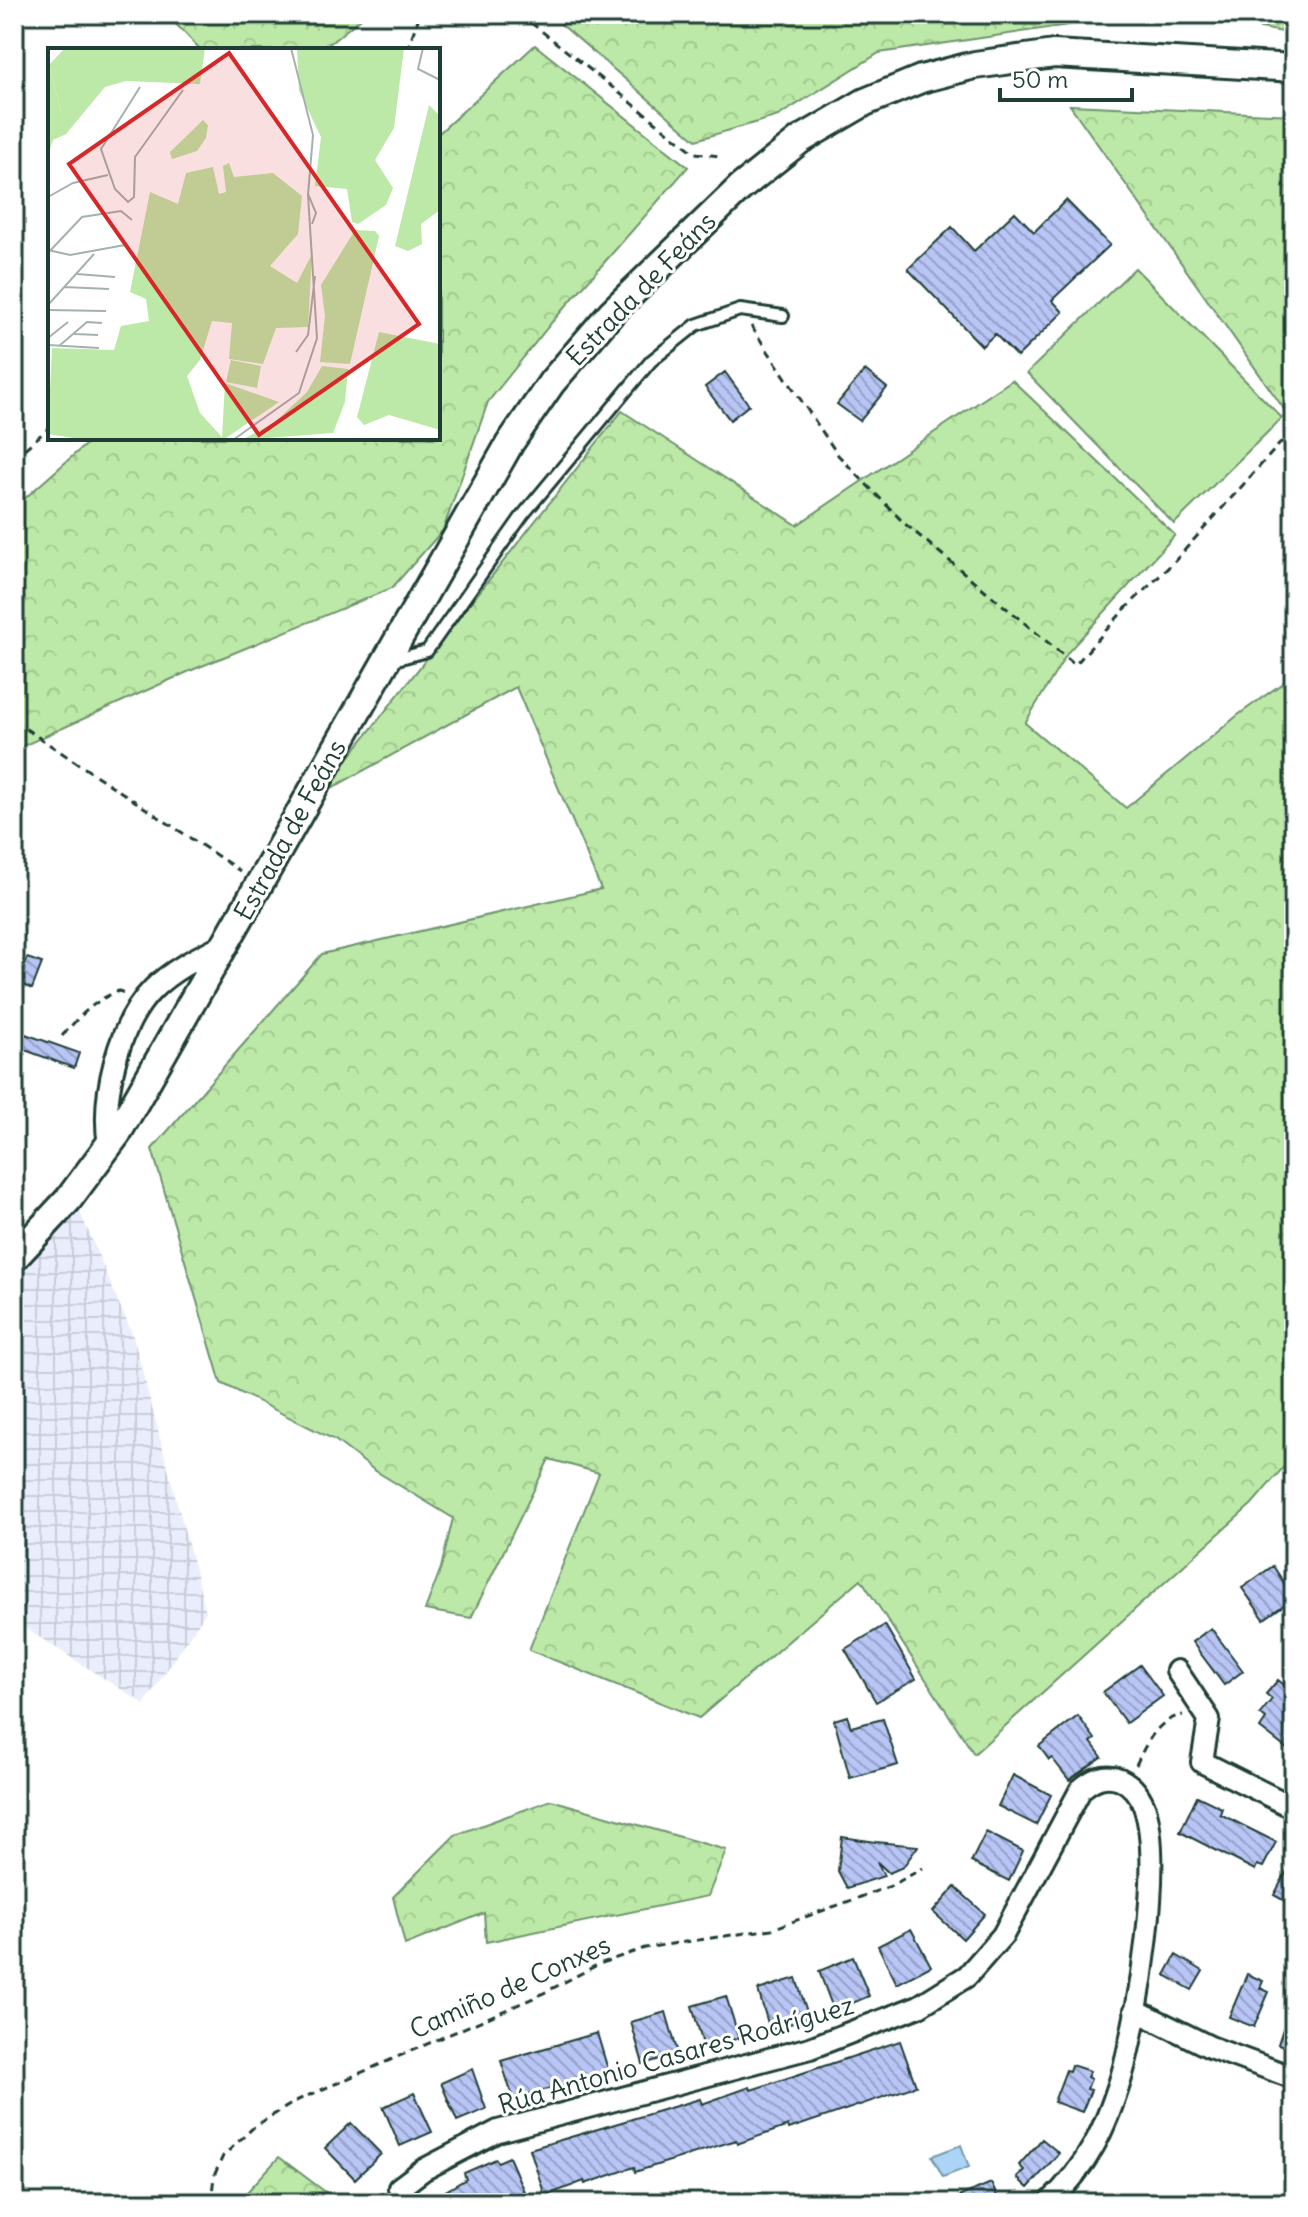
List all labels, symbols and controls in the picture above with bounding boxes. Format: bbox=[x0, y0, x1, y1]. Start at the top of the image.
inset map bbox=[48, 48, 440, 440]
scale bar bbox=[1000, 52, 1132, 102]
text: 50 m bbox=[1012, 64, 1068, 94]
street label: Estrada de Feáns bbox=[559, 205, 723, 373]
street label: Estrada de Feáns bbox=[226, 734, 353, 926]
street label: Camiño de Conxes bbox=[404, 1928, 615, 2046]
street label: Rúa Antonio Casares Rodríguez bbox=[494, 1988, 857, 2121]

